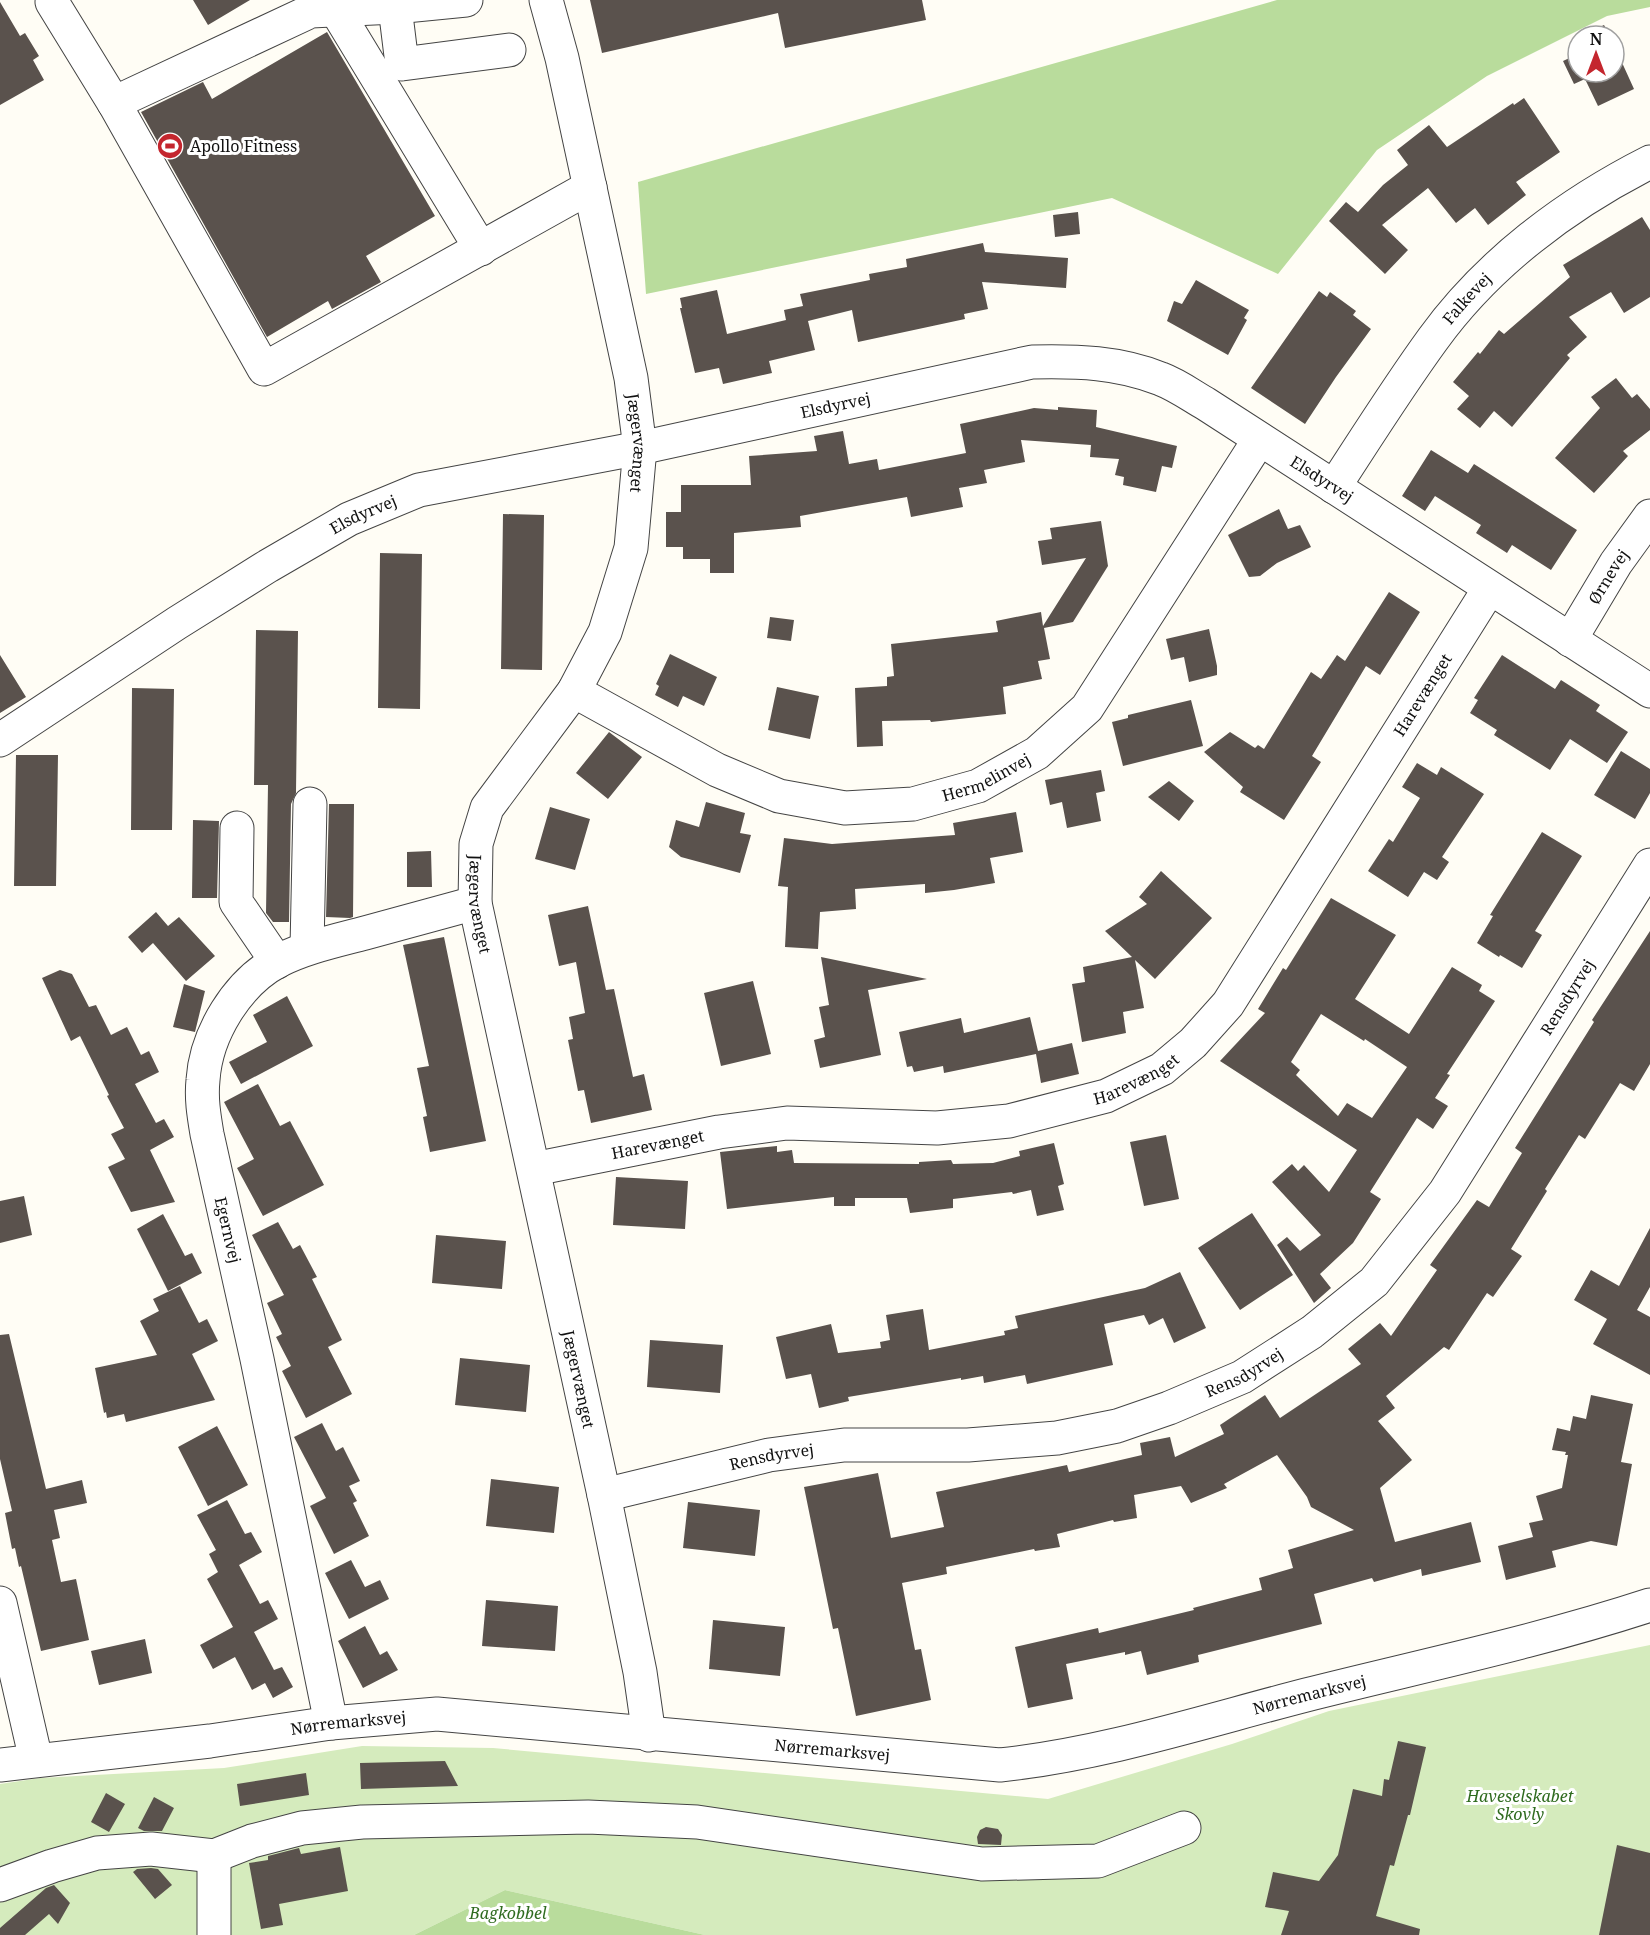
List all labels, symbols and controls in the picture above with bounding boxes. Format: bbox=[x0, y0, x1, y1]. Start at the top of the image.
north arrow bbox=[1566, 24, 1626, 84]
text: N bbox=[1590, 28, 1603, 50]
sports icon: Apollo Fitness bbox=[155, 131, 185, 161]
place label: Apollo Fitness bbox=[190, 135, 297, 157]
street label: Falkevej bbox=[1437, 267, 1496, 329]
street label: Elsdyrvej bbox=[798, 387, 873, 424]
street label: Jægervænget bbox=[622, 391, 651, 494]
street label: Elsdyrvej bbox=[1286, 450, 1358, 508]
street label: Elsdyrvej bbox=[325, 490, 400, 539]
street label: Ørnevej bbox=[1583, 545, 1634, 608]
street label: Harevænget bbox=[1388, 649, 1457, 740]
street label: Hermelinvej bbox=[939, 748, 1034, 806]
street label: Jægervænget bbox=[463, 853, 497, 956]
street label: Rensdyrvej bbox=[1535, 955, 1599, 1039]
street label: Harevænget bbox=[1091, 1048, 1184, 1110]
street label: Harevænget bbox=[609, 1124, 706, 1164]
street label: Egernvej bbox=[210, 1195, 246, 1265]
street label: Jægervænget bbox=[557, 1327, 600, 1431]
street label: Rensdyrvej bbox=[1202, 1343, 1287, 1402]
street label: Rensdyrvej bbox=[727, 1438, 815, 1475]
street label: Nørremarksvej bbox=[1250, 1670, 1368, 1720]
street label: Nørremarksvej bbox=[289, 1706, 407, 1740]
street label: Nørremarksvej bbox=[774, 1734, 891, 1766]
park label: Haveselskabet Skovly bbox=[1465, 1785, 1574, 1825]
park label: Bagkobbel bbox=[468, 1902, 547, 1924]

